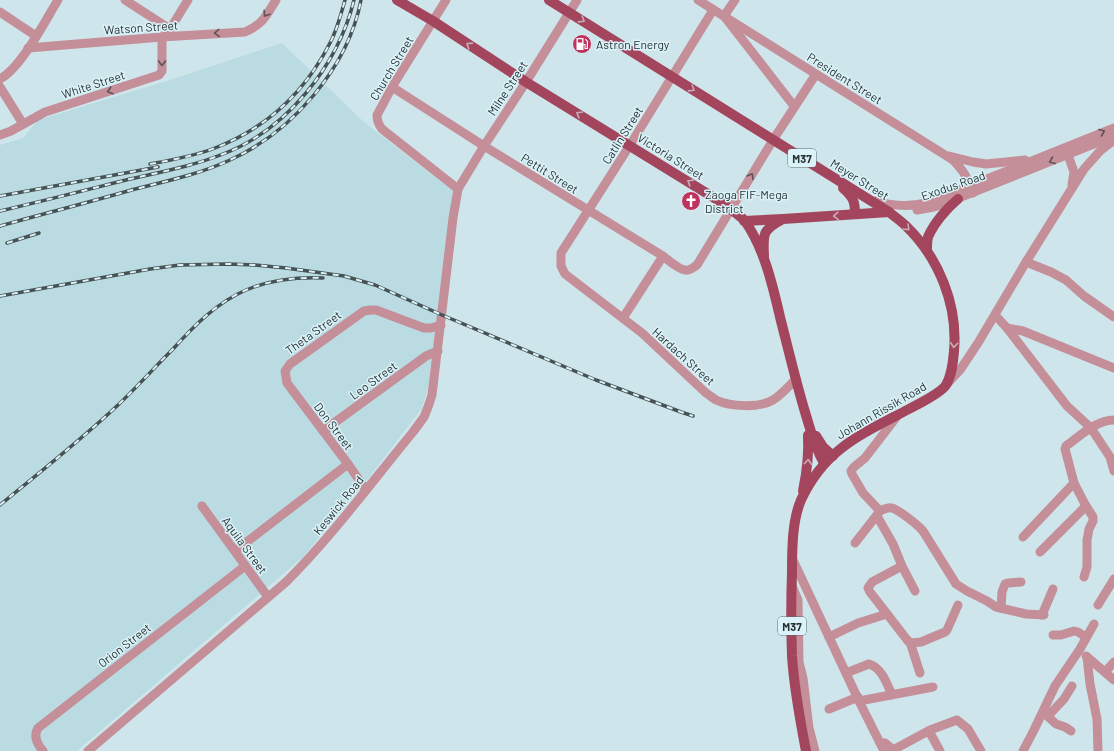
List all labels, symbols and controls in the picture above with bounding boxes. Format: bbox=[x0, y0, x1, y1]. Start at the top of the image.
one-way arrow bbox=[264, 10, 271, 17]
one-way arrow bbox=[578, 16, 585, 23]
street label: Watson Street bbox=[103, 17, 179, 37]
one-way arrow bbox=[214, 29, 220, 38]
street label: Church Street bbox=[366, 33, 416, 103]
fuel station icon: Astron Energy bbox=[571, 33, 593, 55]
place label: Astron Energy bbox=[596, 37, 670, 51]
one-way arrow bbox=[466, 42, 473, 50]
street label: President Street bbox=[805, 49, 885, 107]
street label: Milne Street bbox=[484, 58, 530, 118]
one-way arrow bbox=[158, 60, 166, 66]
street label: White Street bbox=[60, 67, 126, 101]
one-way arrow bbox=[688, 85, 695, 92]
one-way arrow bbox=[107, 86, 114, 95]
street label: Catlin Street bbox=[599, 104, 645, 166]
one-way arrow bbox=[576, 112, 583, 119]
one-way arrow bbox=[1099, 129, 1106, 137]
street label: Victoria Street bbox=[635, 130, 707, 182]
road number: M37 bbox=[788, 149, 816, 167]
street label: Pettit Street bbox=[519, 150, 581, 196]
street label: Meyer Street bbox=[828, 156, 892, 202]
one-way arrow bbox=[1048, 156, 1056, 164]
street label: Exodus Road bbox=[919, 167, 987, 203]
one-way arrow bbox=[746, 173, 753, 180]
one-way arrow bbox=[687, 180, 694, 187]
place label: Zaoga FIF-Mega District bbox=[705, 187, 788, 215]
church icon: Zaoga FIF-Mega District bbox=[680, 190, 702, 212]
one-way arrow bbox=[833, 211, 839, 220]
one-way arrow bbox=[902, 223, 910, 231]
street label: Theta Street bbox=[283, 307, 343, 357]
street label: Hardach Street bbox=[650, 324, 718, 388]
one-way arrow bbox=[950, 342, 959, 348]
street label: Leo Street bbox=[347, 358, 399, 402]
street label: Johann Rissik Road bbox=[834, 379, 928, 441]
street label: Don Street bbox=[312, 400, 356, 452]
one-way arrow bbox=[803, 459, 812, 465]
street label: Keswick Road bbox=[310, 473, 366, 537]
street label: Aquila Street bbox=[220, 514, 270, 576]
road number: M37 bbox=[778, 617, 806, 635]
street label: Orion Street bbox=[95, 620, 153, 670]

